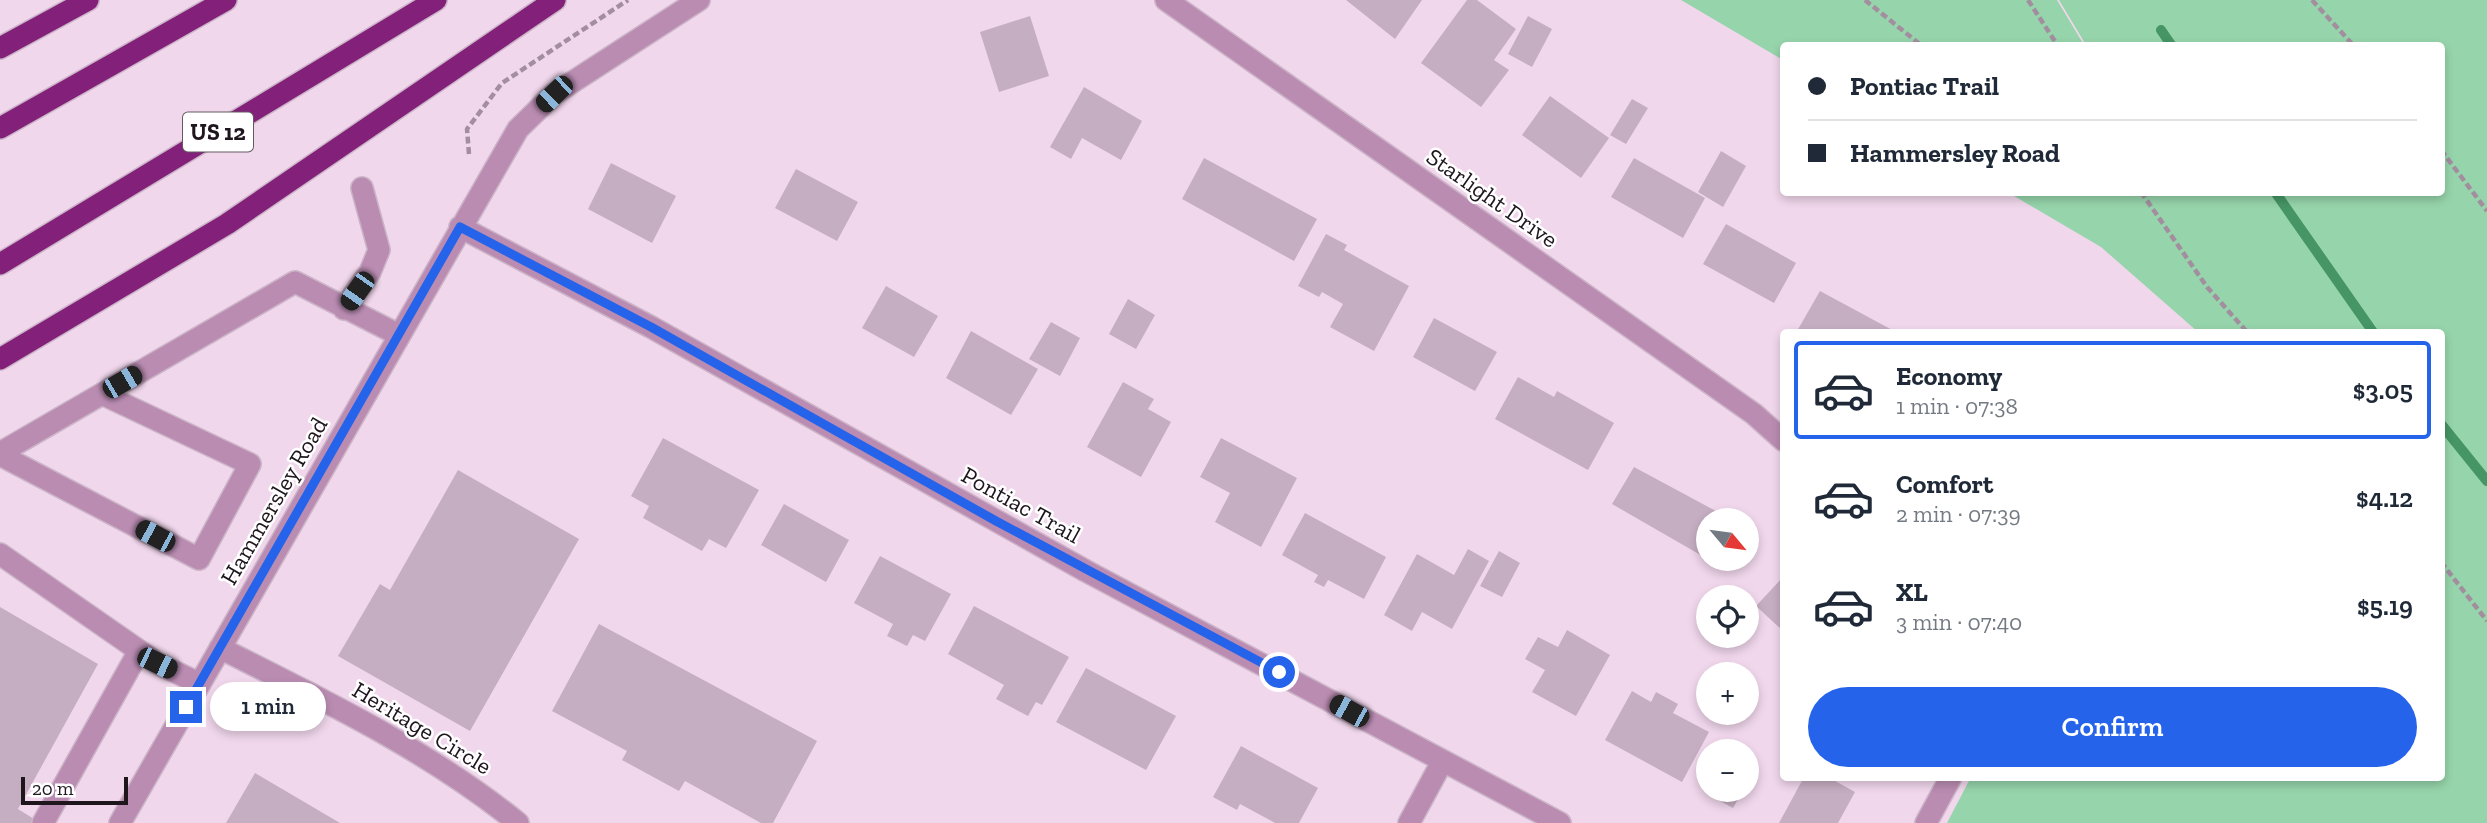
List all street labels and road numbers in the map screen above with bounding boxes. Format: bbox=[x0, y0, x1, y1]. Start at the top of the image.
road number: US 12 bbox=[183, 113, 253, 152]
street label: Starlight Drive bbox=[1421, 142, 1564, 254]
street label: Hammersley Road bbox=[214, 412, 333, 590]
street label: Pontiac Trail bbox=[957, 460, 1086, 549]
street label: Heritage Circle bbox=[347, 675, 497, 780]

